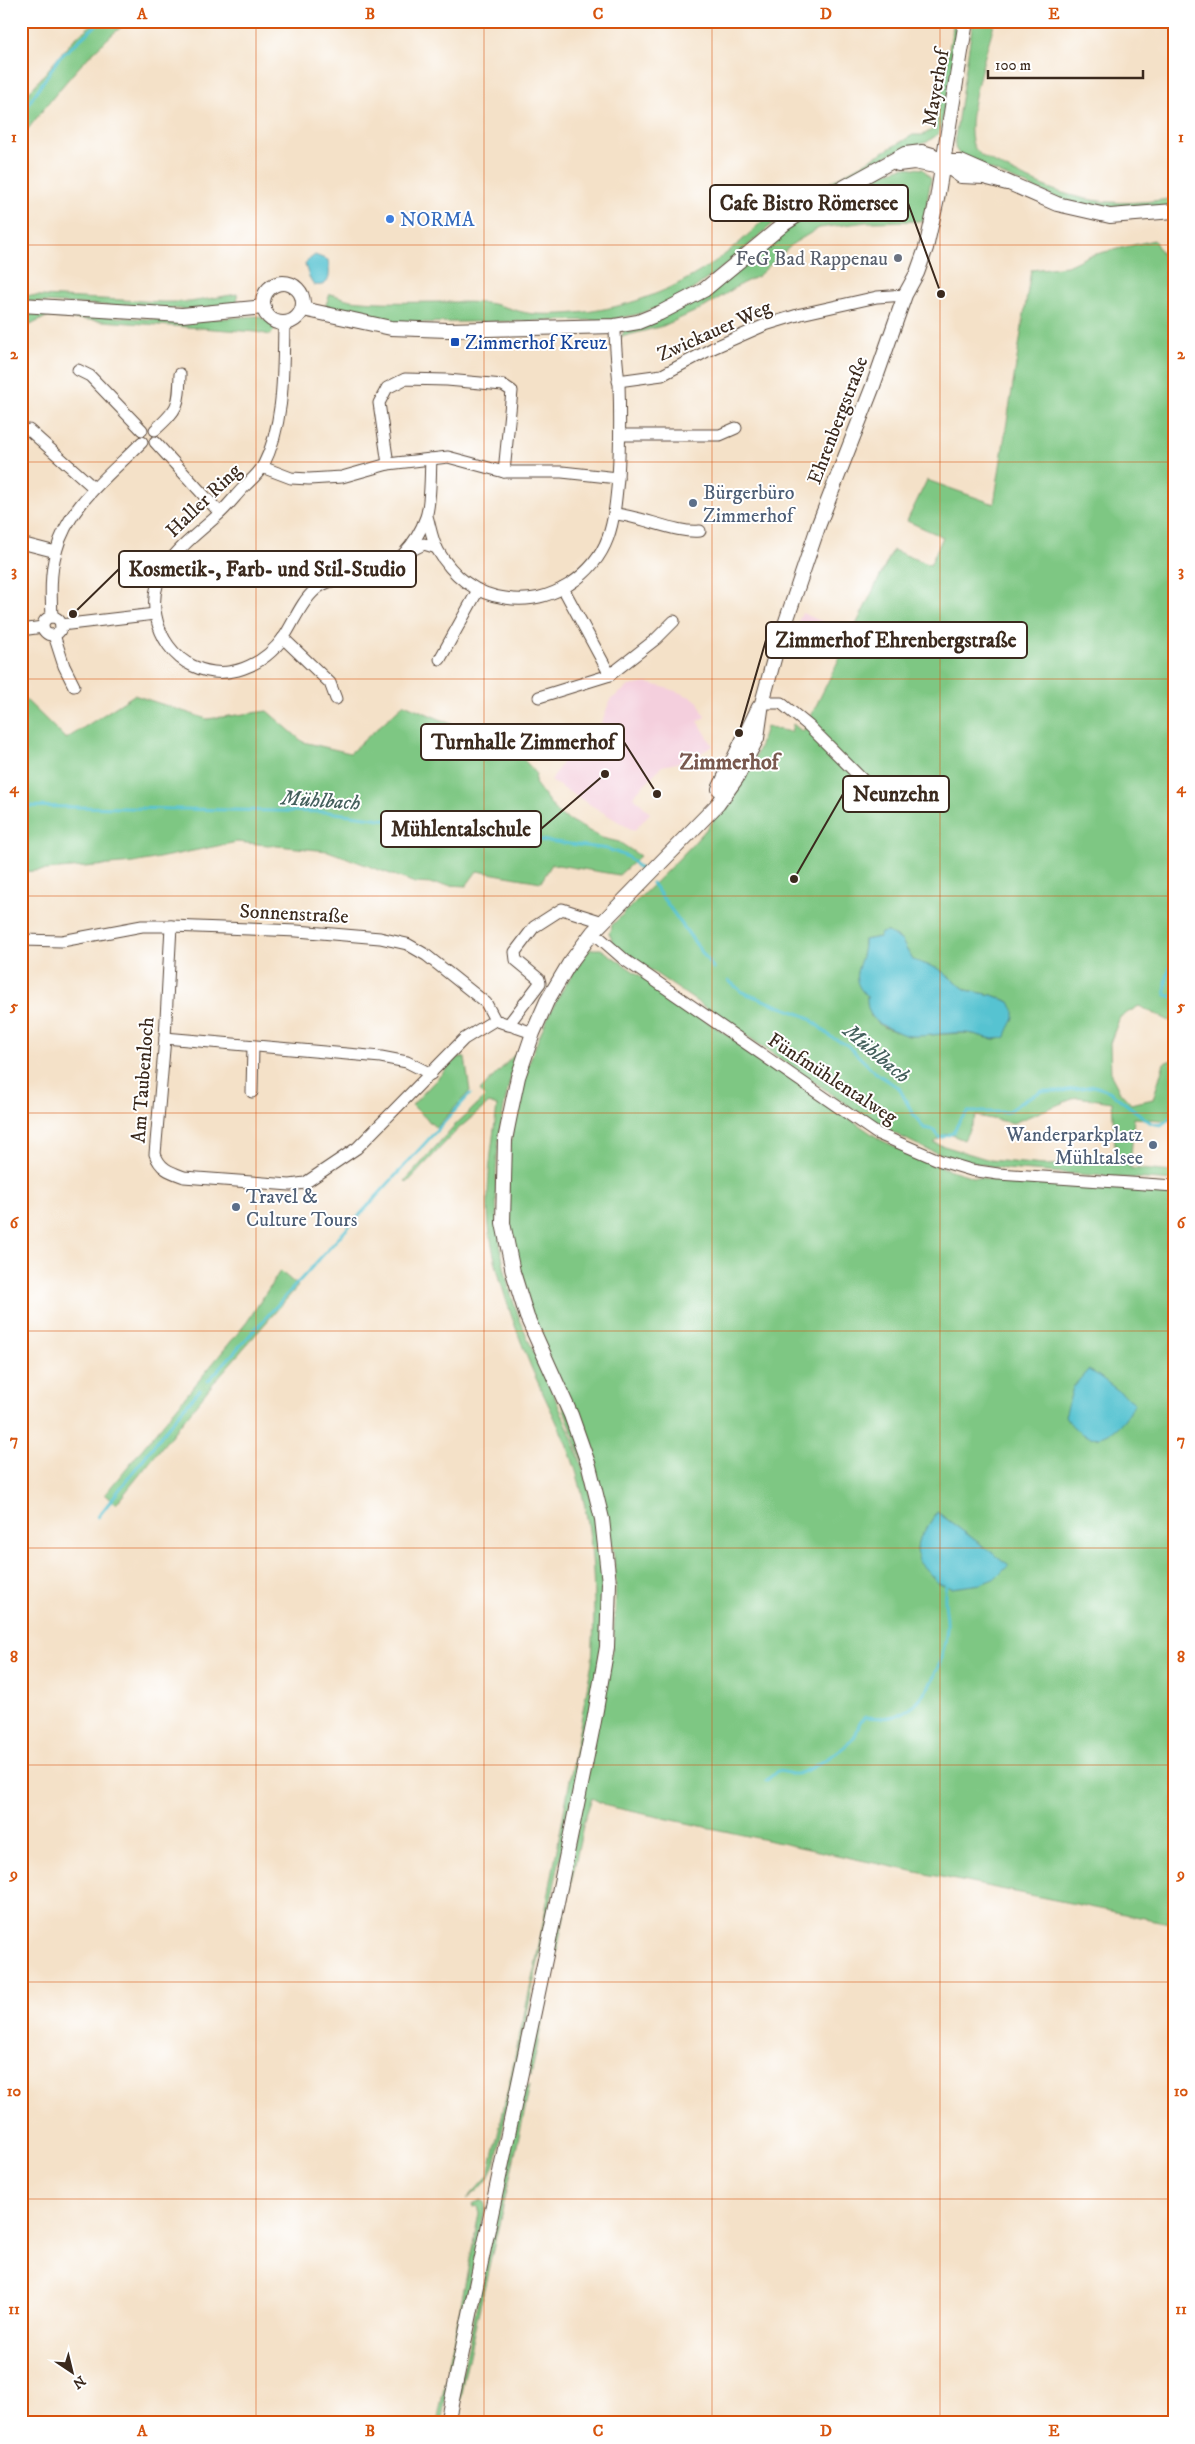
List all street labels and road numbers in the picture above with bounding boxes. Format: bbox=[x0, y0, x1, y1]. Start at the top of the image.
street label: Mayerhof bbox=[917, 44, 956, 129]
street label: Zwickauer Weg bbox=[654, 295, 776, 368]
street label: Ehrenbergstraße bbox=[803, 353, 874, 488]
street label: Haller Ring bbox=[161, 459, 247, 543]
street label: Sonnenstraße bbox=[239, 899, 349, 930]
street label: Am Taubenloch bbox=[127, 1016, 160, 1144]
street label: Fünfmühlentalweg bbox=[763, 1028, 902, 1131]

